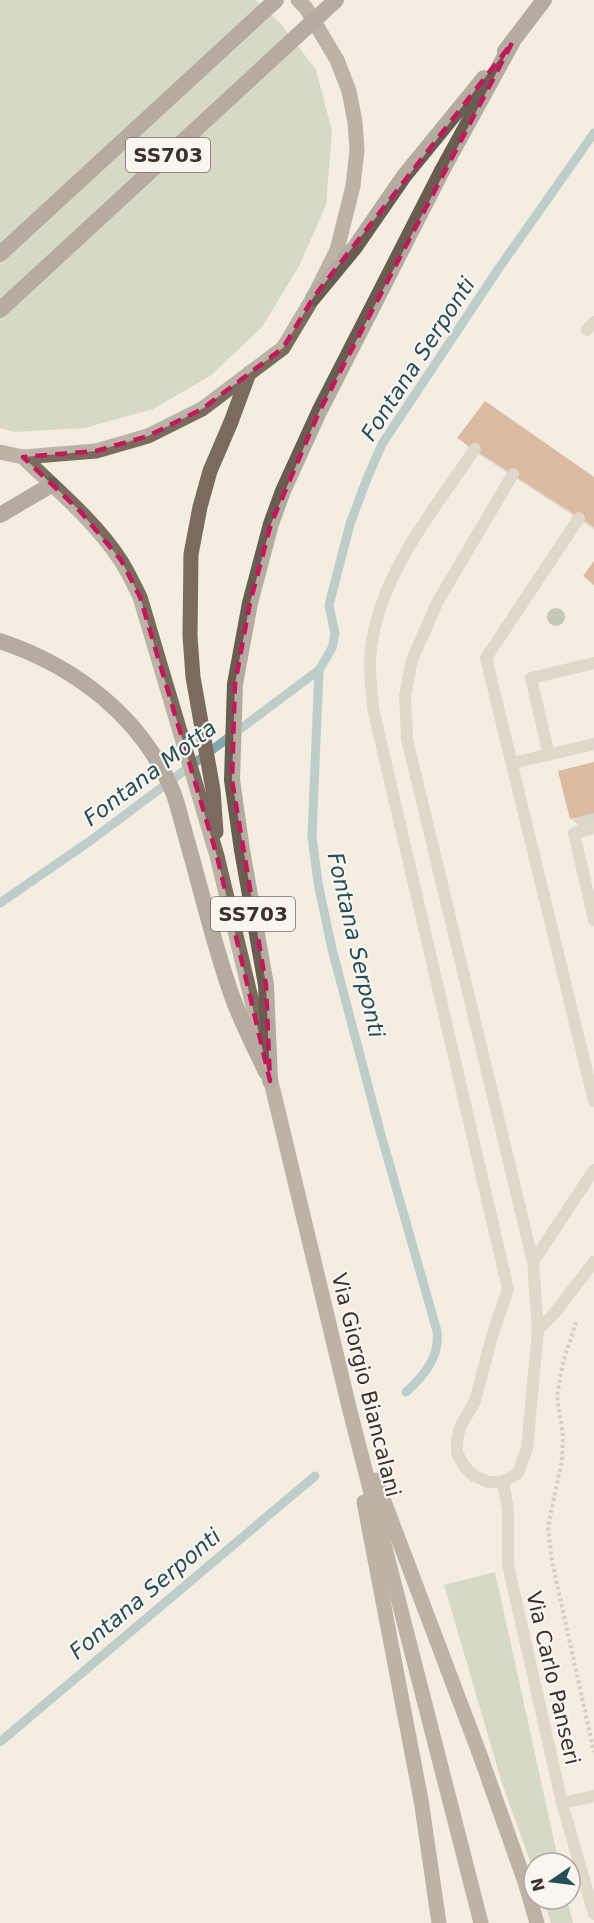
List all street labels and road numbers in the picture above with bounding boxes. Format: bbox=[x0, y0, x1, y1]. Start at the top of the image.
road number: SS703 bbox=[126, 138, 210, 172]
road number: SS703 bbox=[211, 897, 295, 931]
street label: Via Giorgio Biancalani bbox=[327, 1271, 405, 1499]
street label: Via Carlo Panseri bbox=[521, 1589, 585, 1767]

